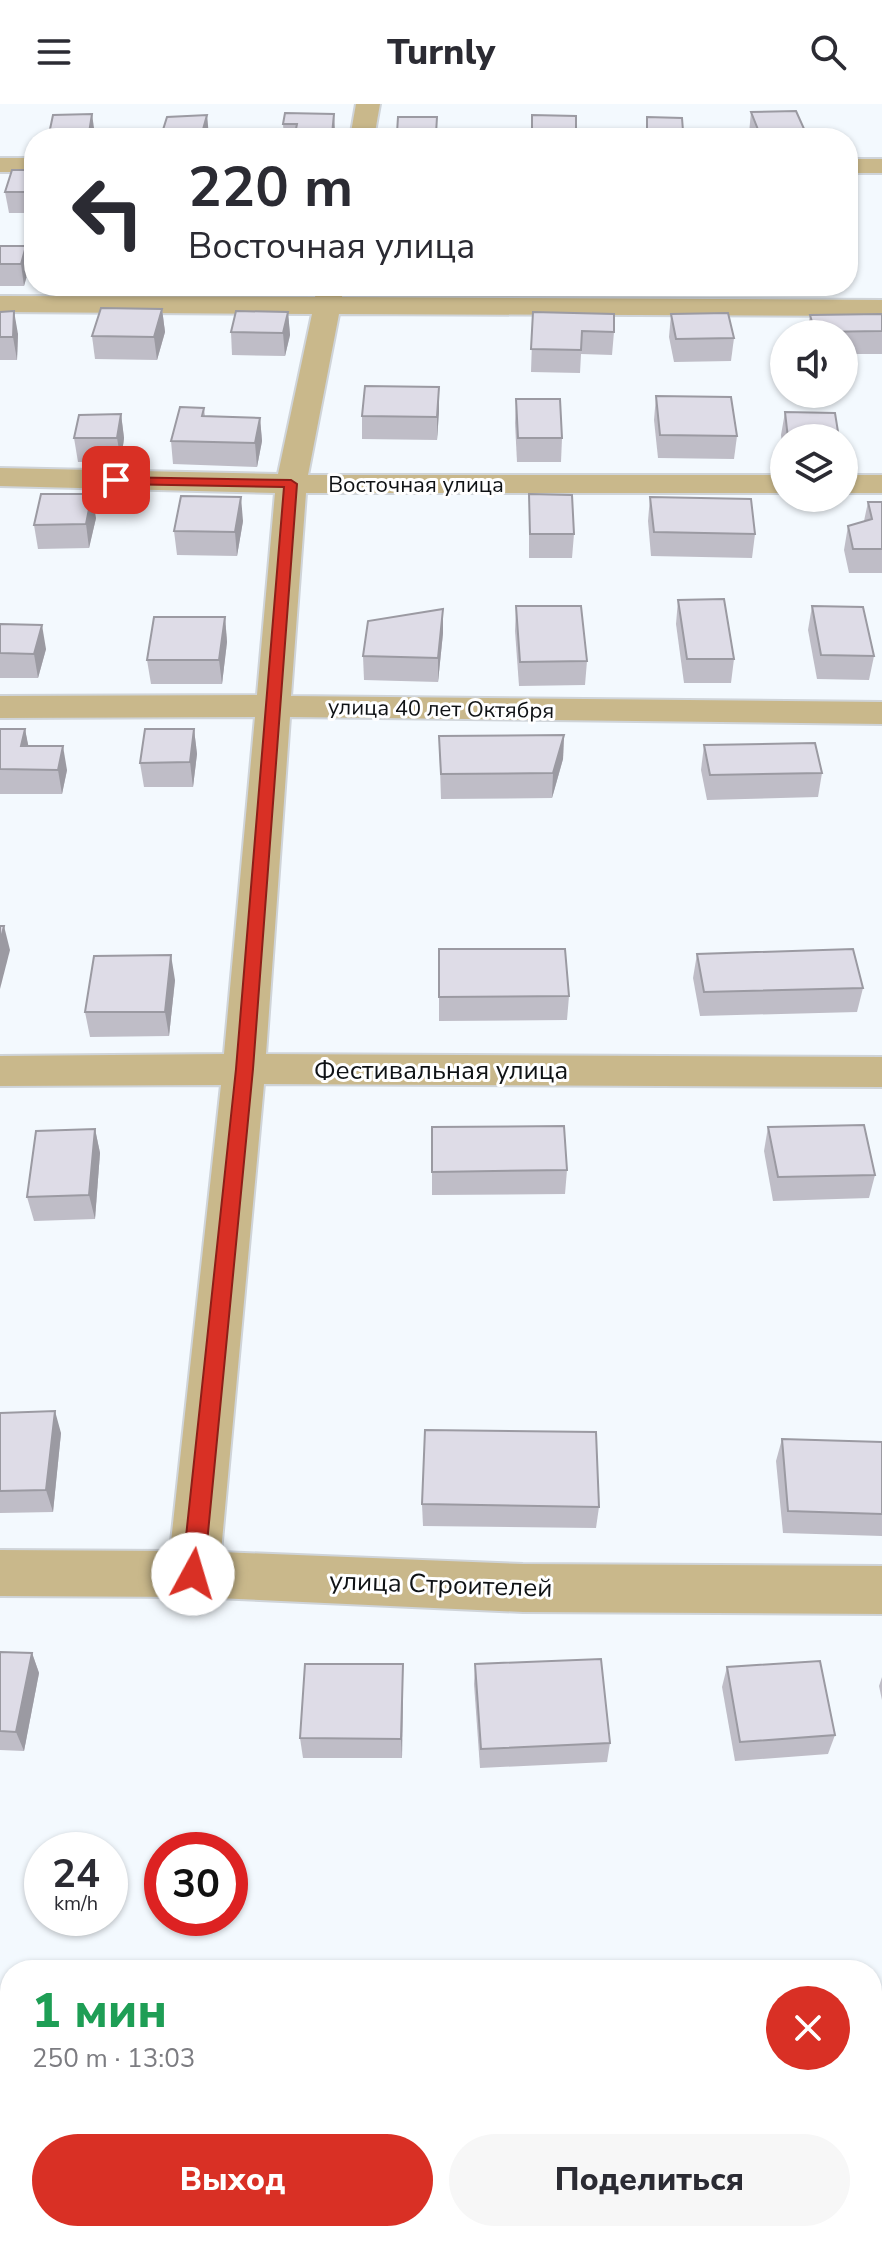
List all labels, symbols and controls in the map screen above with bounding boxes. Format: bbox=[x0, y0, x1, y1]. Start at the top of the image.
text: Turnly bbox=[387, 28, 495, 77]
icon: menu bbox=[32, 30, 76, 74]
icon: search bbox=[806, 30, 850, 74]
text: 220 m bbox=[188, 149, 353, 226]
icon: left bbox=[56, 160, 160, 264]
text: Восточная улица bbox=[188, 222, 476, 271]
map controls bbox=[770, 320, 858, 512]
button: sound bbox=[770, 320, 858, 408]
button: layers bbox=[770, 424, 858, 512]
pin bbox=[82, 446, 150, 514]
icon: arrive bbox=[94, 458, 138, 502]
street label: Восточная улица bbox=[328, 470, 504, 500]
street label: улица 40 лет Октября bbox=[327, 692, 554, 726]
street label: Фестивальная улица bbox=[314, 1053, 568, 1088]
position arrow bbox=[151, 1532, 235, 1616]
street label: улица Строителей bbox=[329, 1563, 553, 1606]
speed limit sign: 30 bbox=[144, 1832, 248, 1936]
text: 24 bbox=[52, 1847, 100, 1901]
text: km/h bbox=[54, 1890, 98, 1917]
text: 1 мин bbox=[32, 1978, 167, 2044]
button: close bbox=[766, 1986, 850, 2070]
text: 250 m · 13:03 bbox=[32, 2041, 195, 2076]
button: Выход bbox=[32, 2134, 433, 2226]
button: Поделиться bbox=[449, 2134, 850, 2226]

